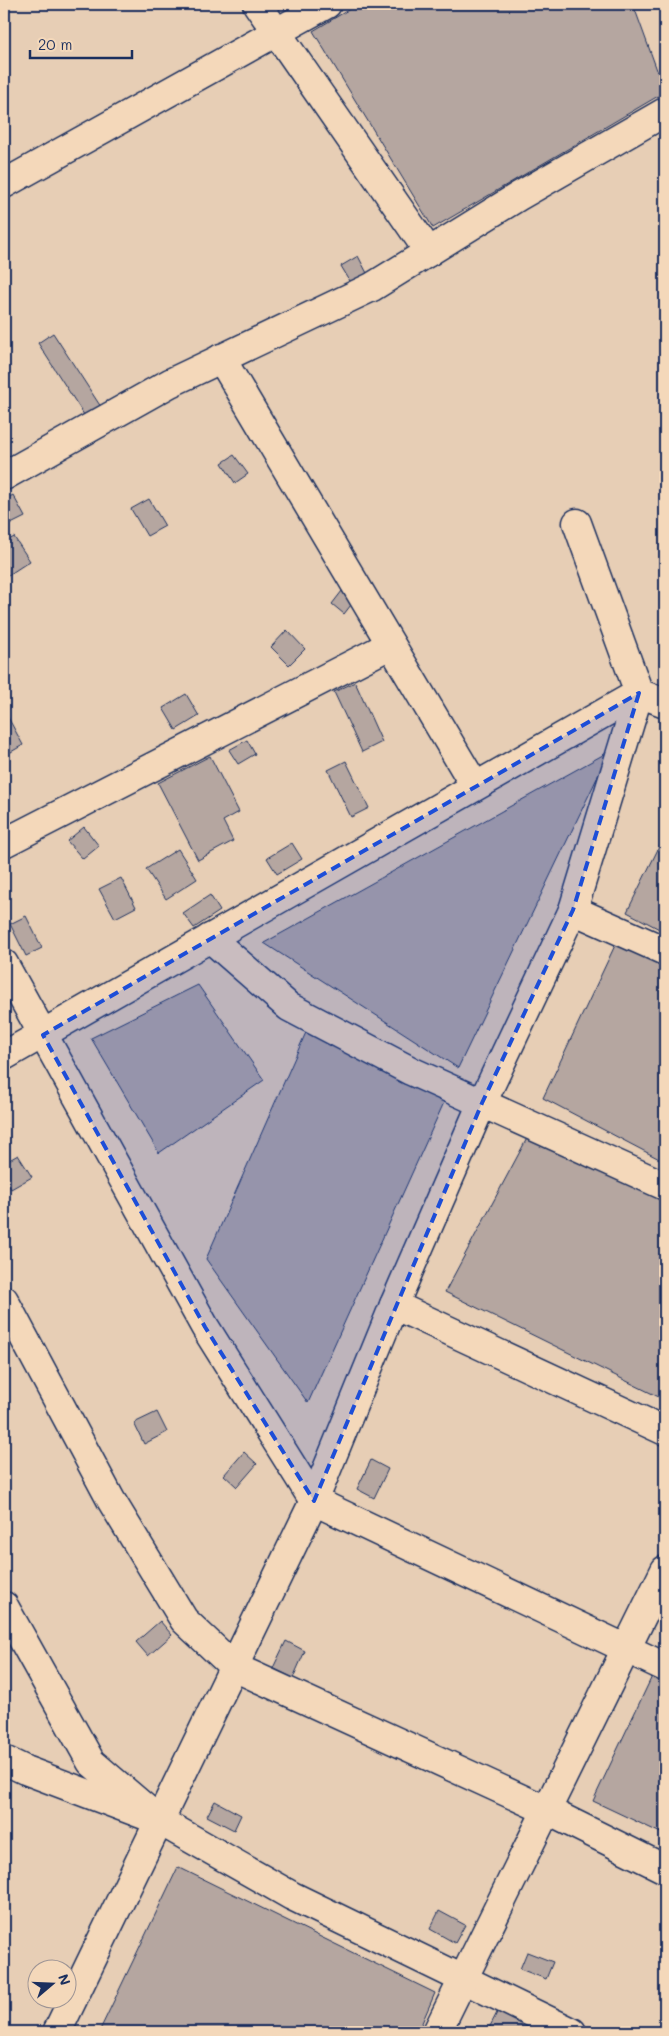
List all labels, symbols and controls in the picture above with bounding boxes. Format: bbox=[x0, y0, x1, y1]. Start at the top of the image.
scale bar bbox=[30, 28, 132, 60]
text: 20 m bbox=[38, 34, 72, 54]
north arrow bbox=[28, 1958, 78, 2008]
text: N bbox=[54, 1971, 75, 1988]

